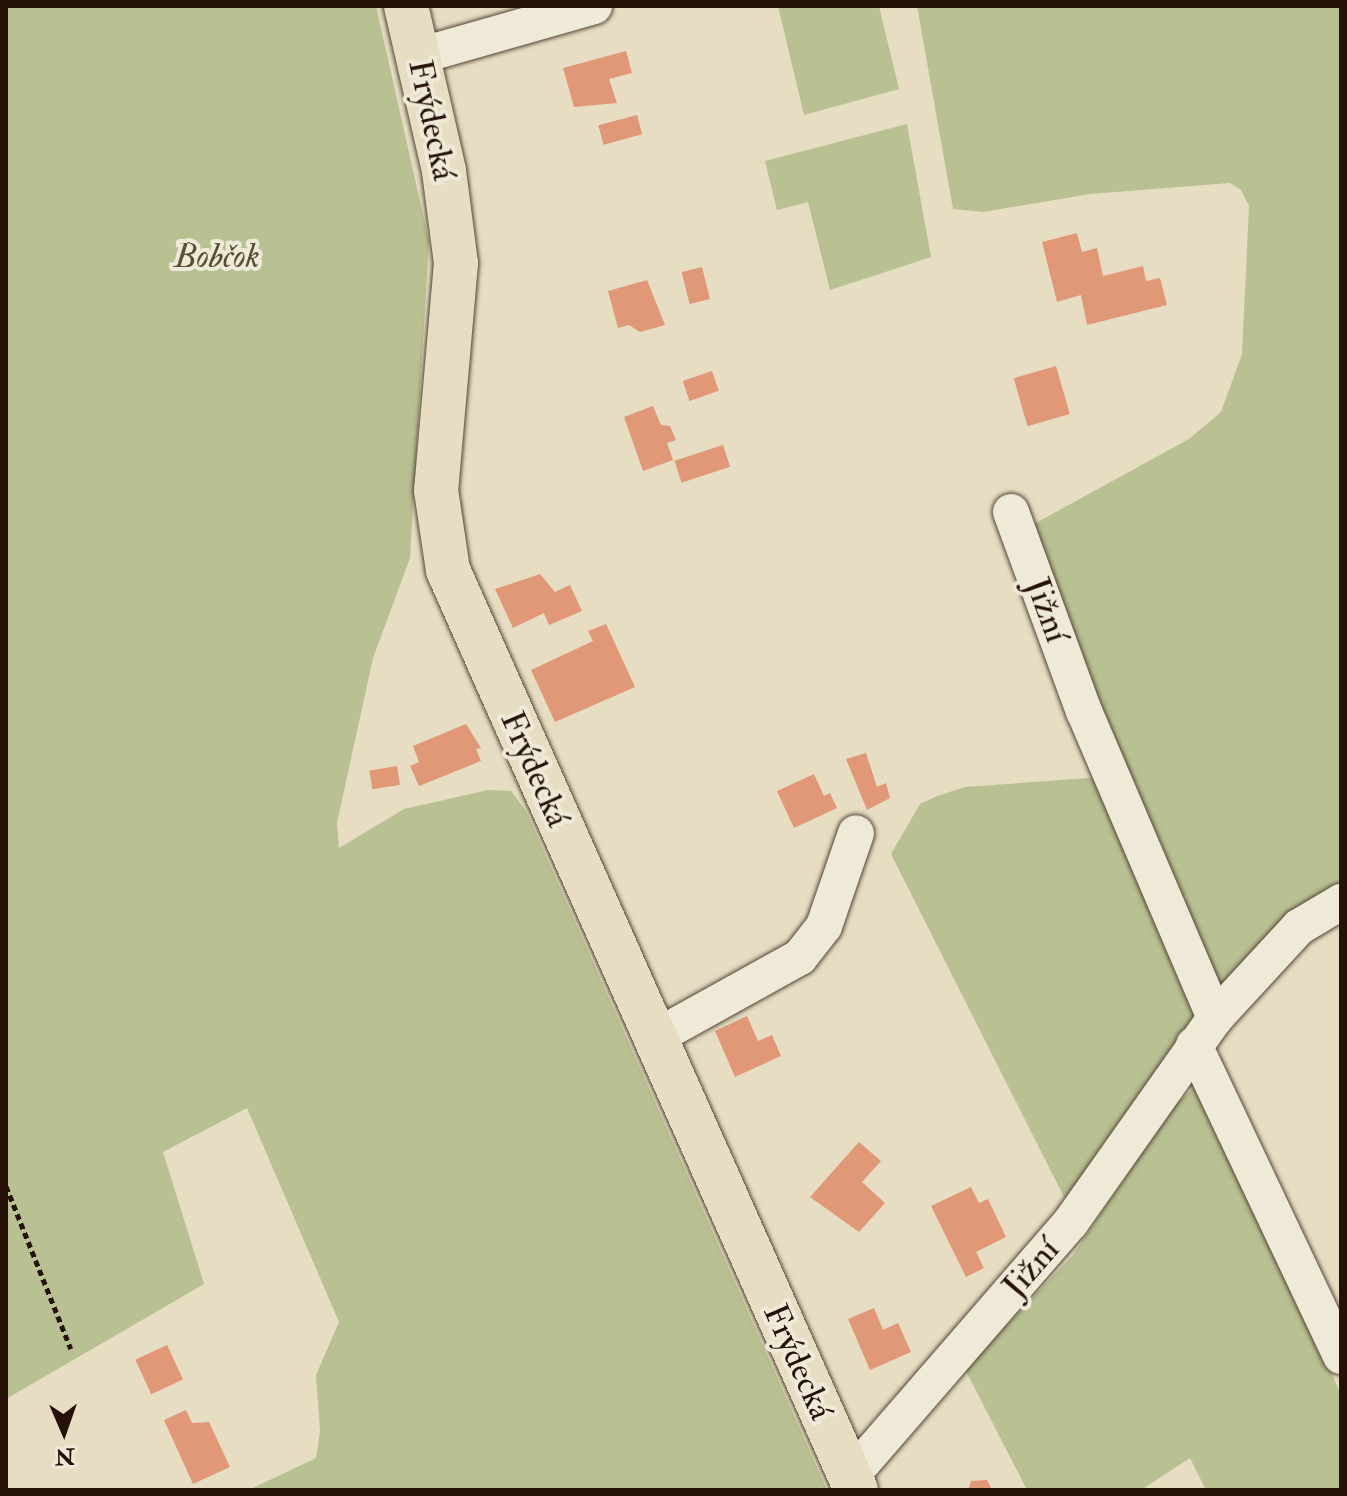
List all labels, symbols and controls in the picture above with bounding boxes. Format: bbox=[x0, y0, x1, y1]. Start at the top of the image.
street label: Frýdecká bbox=[399, 56, 465, 184]
park label: Bobčok bbox=[174, 237, 260, 277]
street label: Jižní bbox=[1017, 572, 1077, 648]
street label: Frýdecká bbox=[491, 705, 579, 833]
street label: Jižní bbox=[994, 1230, 1068, 1306]
street label: Frýdecká bbox=[754, 1298, 842, 1426]
north arrow bbox=[24, 1392, 104, 1472]
text: N bbox=[55, 1442, 75, 1470]

